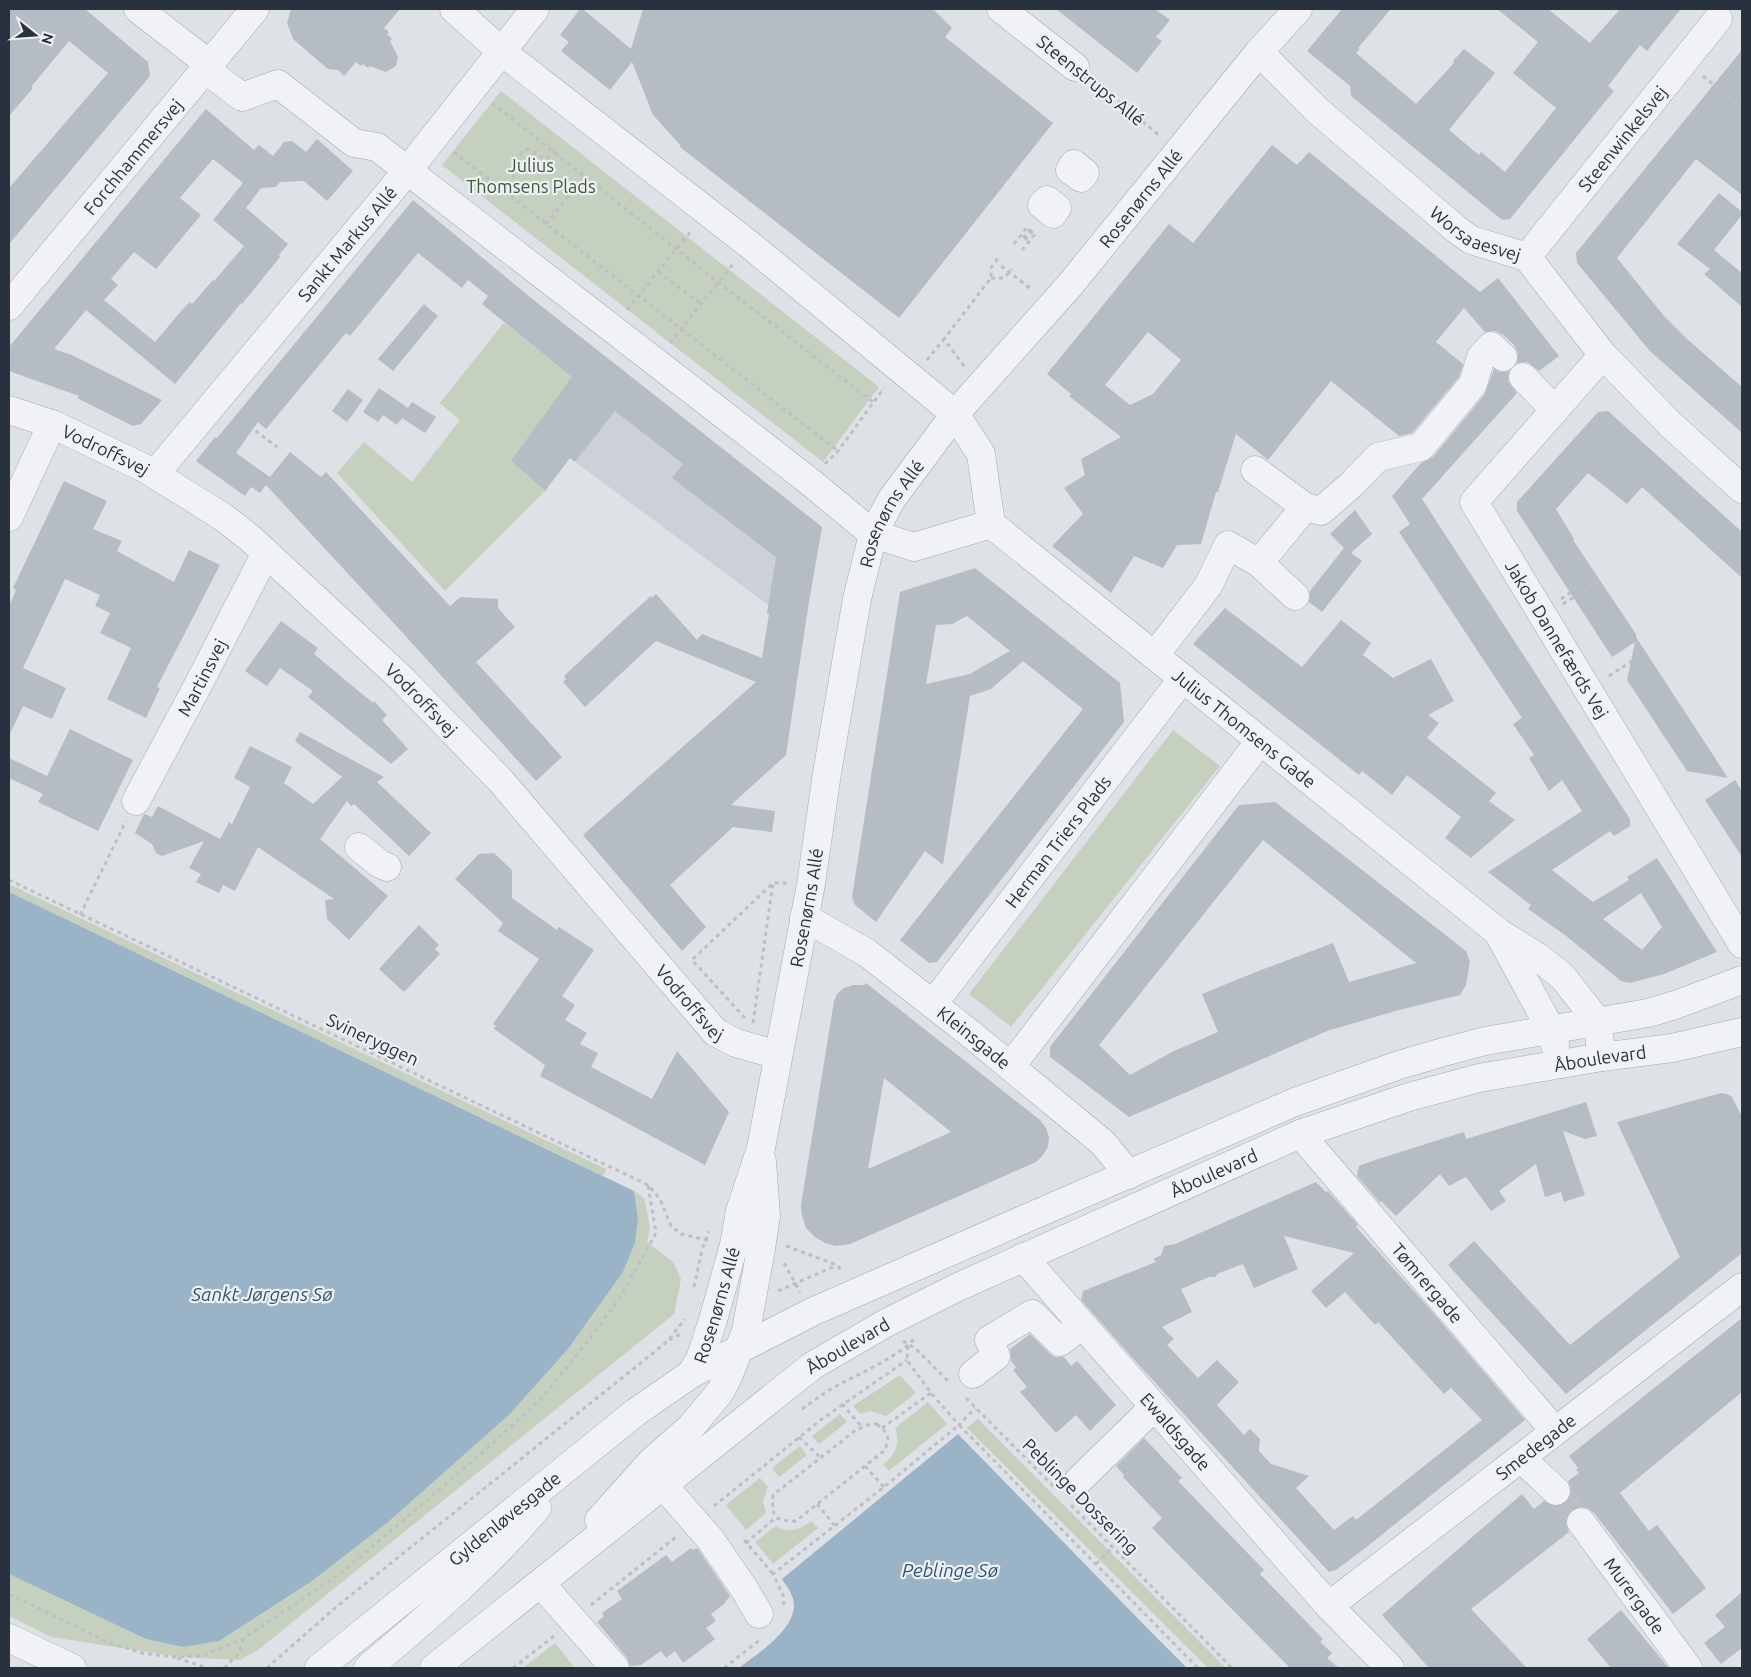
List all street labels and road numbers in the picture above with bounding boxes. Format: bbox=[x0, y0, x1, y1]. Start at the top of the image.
street label: Steenstrups Allé bbox=[1033, 31, 1149, 129]
street label: Steenwinkelsvej bbox=[1574, 82, 1670, 195]
street label: Forchhammersvej bbox=[79, 95, 186, 218]
street label: Rosenørns Allé bbox=[1095, 145, 1186, 251]
street label: Sankt Markus Allé bbox=[293, 182, 400, 305]
street label: Worsaaesvej bbox=[1426, 202, 1524, 265]
street label: Vodroffsvej bbox=[59, 421, 153, 479]
street label: Rosenørns Allé bbox=[855, 456, 928, 569]
street label: Jakob Dannefærds Vej bbox=[1502, 557, 1613, 722]
street label: Martinsvej bbox=[173, 635, 230, 719]
street label: Vodroffsvej bbox=[382, 659, 462, 740]
street label: Julius Thomsens Gade bbox=[1169, 664, 1320, 792]
street label: Herman Triers Plads bbox=[1001, 771, 1115, 911]
street label: Rosenørns Allé bbox=[785, 847, 826, 969]
street label: Vodroffsvej bbox=[652, 960, 727, 1045]
street label: Kleinsgade bbox=[934, 1002, 1015, 1073]
street label: Svineryggen bbox=[324, 1009, 422, 1069]
street label: Åboulevard bbox=[1552, 1041, 1647, 1075]
street label: Åboulevard bbox=[1167, 1144, 1260, 1201]
street label: Tømrergade bbox=[1388, 1239, 1467, 1327]
street label: Rosenørns Allé bbox=[689, 1245, 743, 1366]
street label: Åboulevard bbox=[802, 1313, 893, 1377]
street label: Ewaldsgade bbox=[1137, 1389, 1215, 1474]
street label: Smedegade bbox=[1492, 1409, 1579, 1484]
street label: Peblinge Dossering bbox=[1019, 1434, 1143, 1558]
street label: Gyldenløvesgade bbox=[444, 1467, 564, 1570]
street label: Murergade bbox=[1600, 1553, 1669, 1637]

